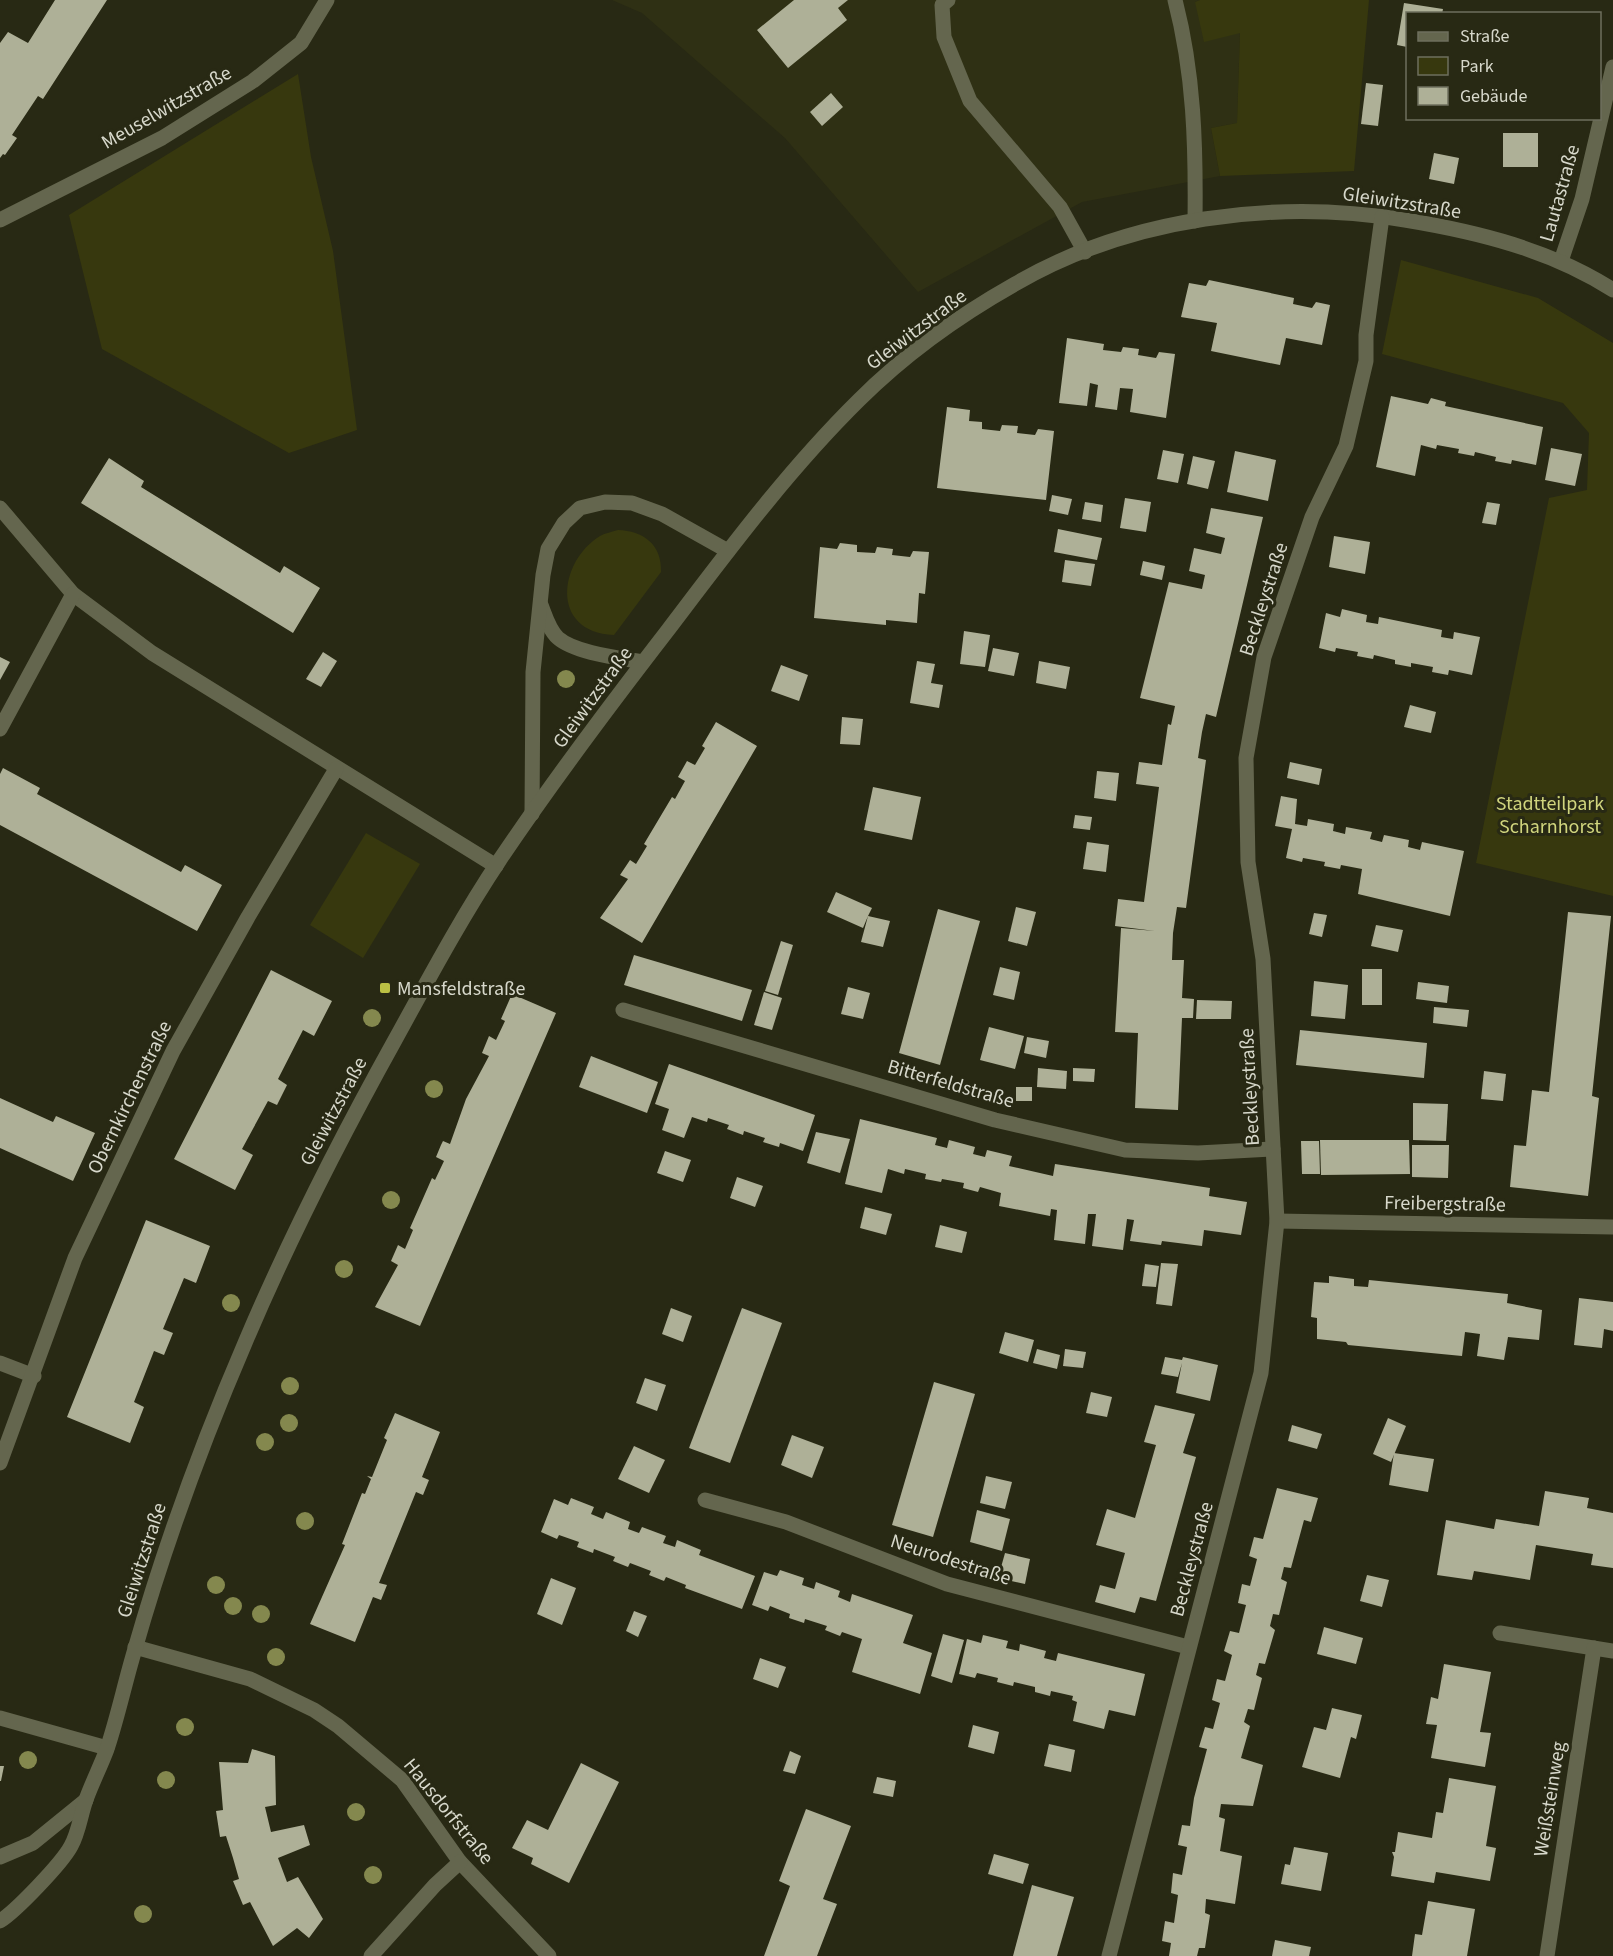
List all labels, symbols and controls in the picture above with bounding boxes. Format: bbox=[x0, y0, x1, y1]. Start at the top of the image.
legend bbox=[1406, 12, 1601, 120]
text: Straße bbox=[1460, 24, 1510, 49]
text: Park bbox=[1460, 54, 1494, 79]
street label: Meuselwitzstraße bbox=[96, 59, 237, 156]
text: Gebäude bbox=[1460, 84, 1528, 109]
street label: Lautastraße bbox=[1533, 141, 1587, 245]
street label: Gleiwitzstraße bbox=[1341, 180, 1463, 226]
street label: Gleiwitzstraße bbox=[860, 283, 973, 377]
street label: Beckleystraße bbox=[1232, 539, 1296, 660]
street label: Gleiwitzstraße bbox=[546, 641, 639, 754]
park label: Stadtteilpark Scharnhorst bbox=[1496, 790, 1604, 841]
place label: Mansfeldstraße bbox=[397, 975, 526, 1003]
marker: Mansfeldstraße bbox=[378, 981, 392, 995]
street label: Obernkirchenstraße bbox=[81, 1016, 179, 1179]
street label: Beckleystraße bbox=[1233, 1027, 1267, 1147]
street label: Gleiwitzstraße bbox=[293, 1052, 374, 1171]
street label: Bitterfeldstraße bbox=[884, 1052, 1018, 1115]
street label: Freibergstraße bbox=[1384, 1189, 1506, 1219]
street label: Gleiwitzstraße bbox=[110, 1499, 174, 1621]
street label: Beckleystraße bbox=[1163, 1499, 1221, 1620]
street label: Neurodestraße bbox=[887, 1527, 1015, 1593]
street label: Weißsteinweg bbox=[1527, 1739, 1573, 1859]
street label: Hausdorfstraße bbox=[397, 1752, 500, 1871]

